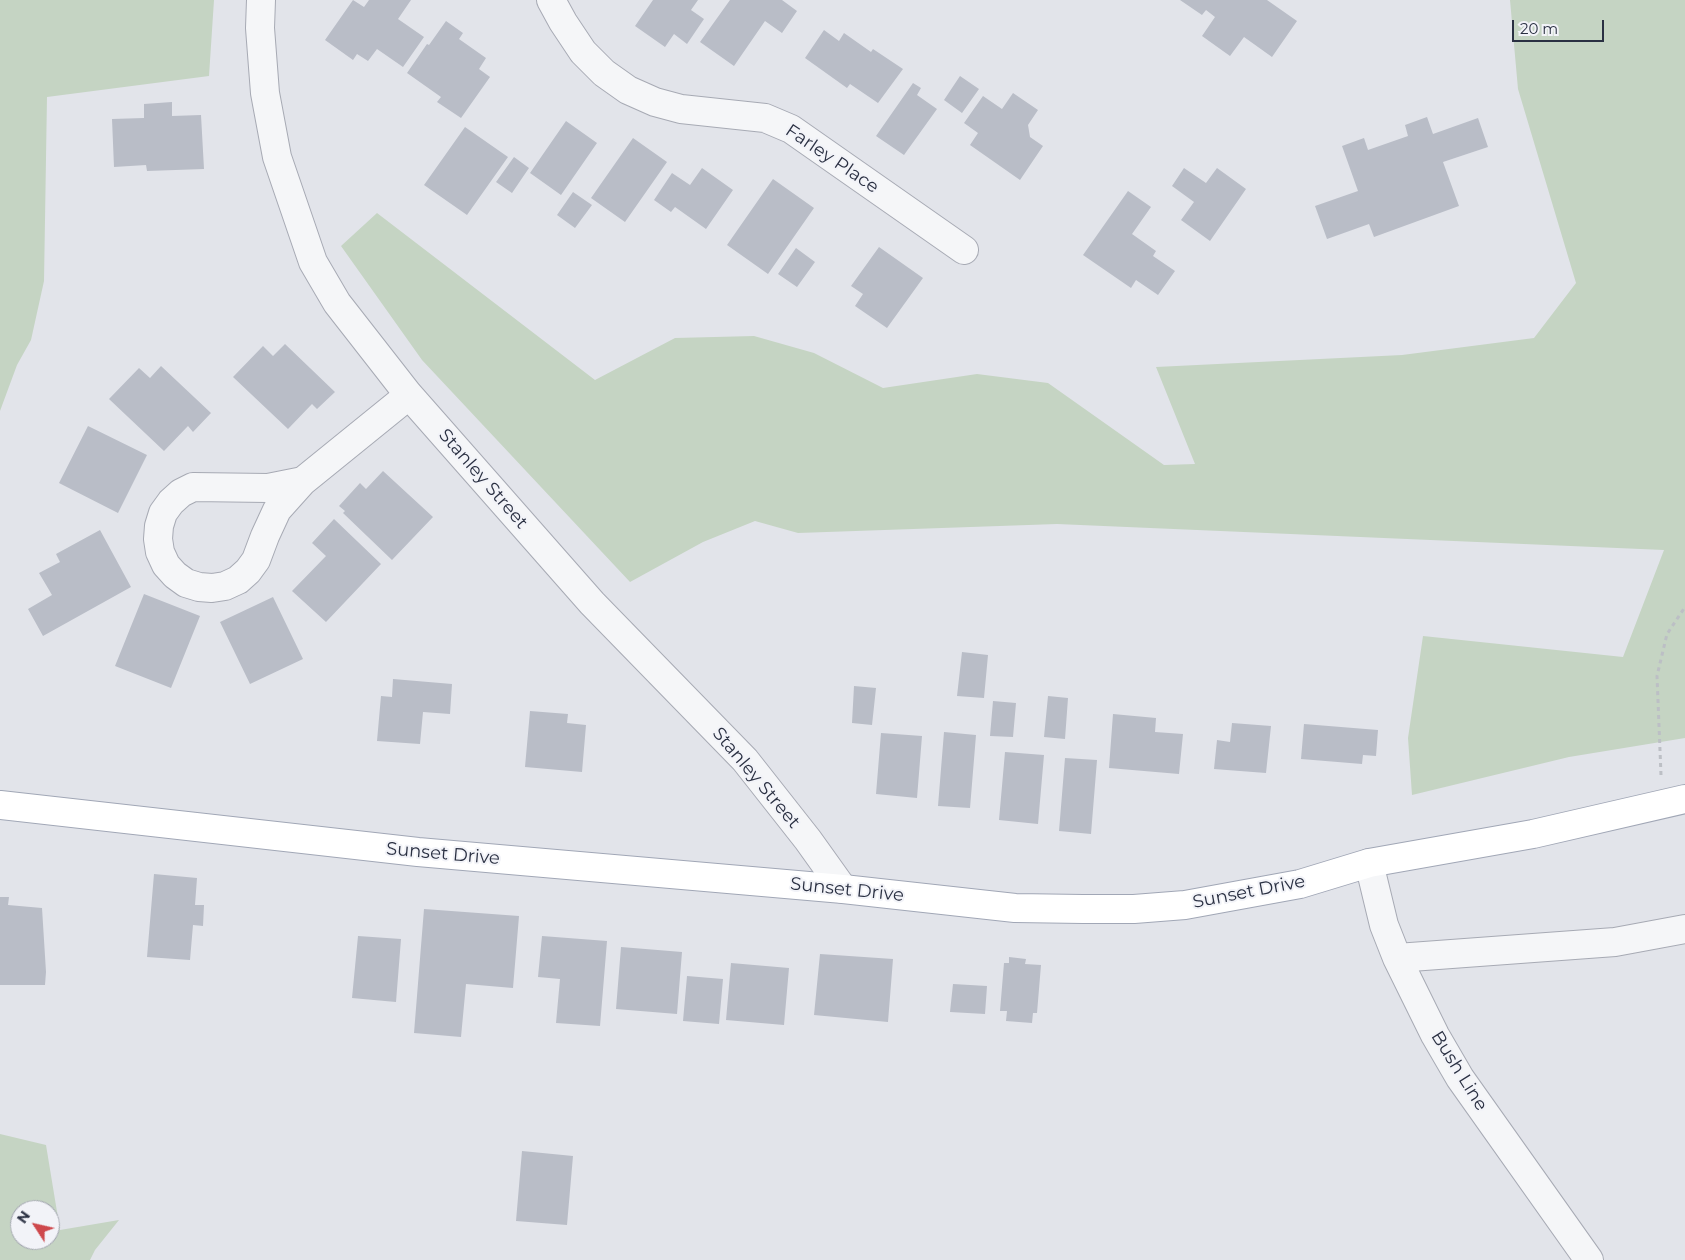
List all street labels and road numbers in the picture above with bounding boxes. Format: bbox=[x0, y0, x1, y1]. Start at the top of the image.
street label: Farley Place bbox=[781, 120, 883, 198]
street label: Stanley Street bbox=[434, 425, 532, 533]
street label: Stanley Street bbox=[707, 723, 805, 833]
street label: Sunset Drive bbox=[385, 838, 501, 870]
street label: Sunset Drive bbox=[1191, 871, 1307, 913]
street label: Sunset Drive bbox=[789, 873, 905, 907]
street label: Bush Line bbox=[1426, 1027, 1492, 1115]

